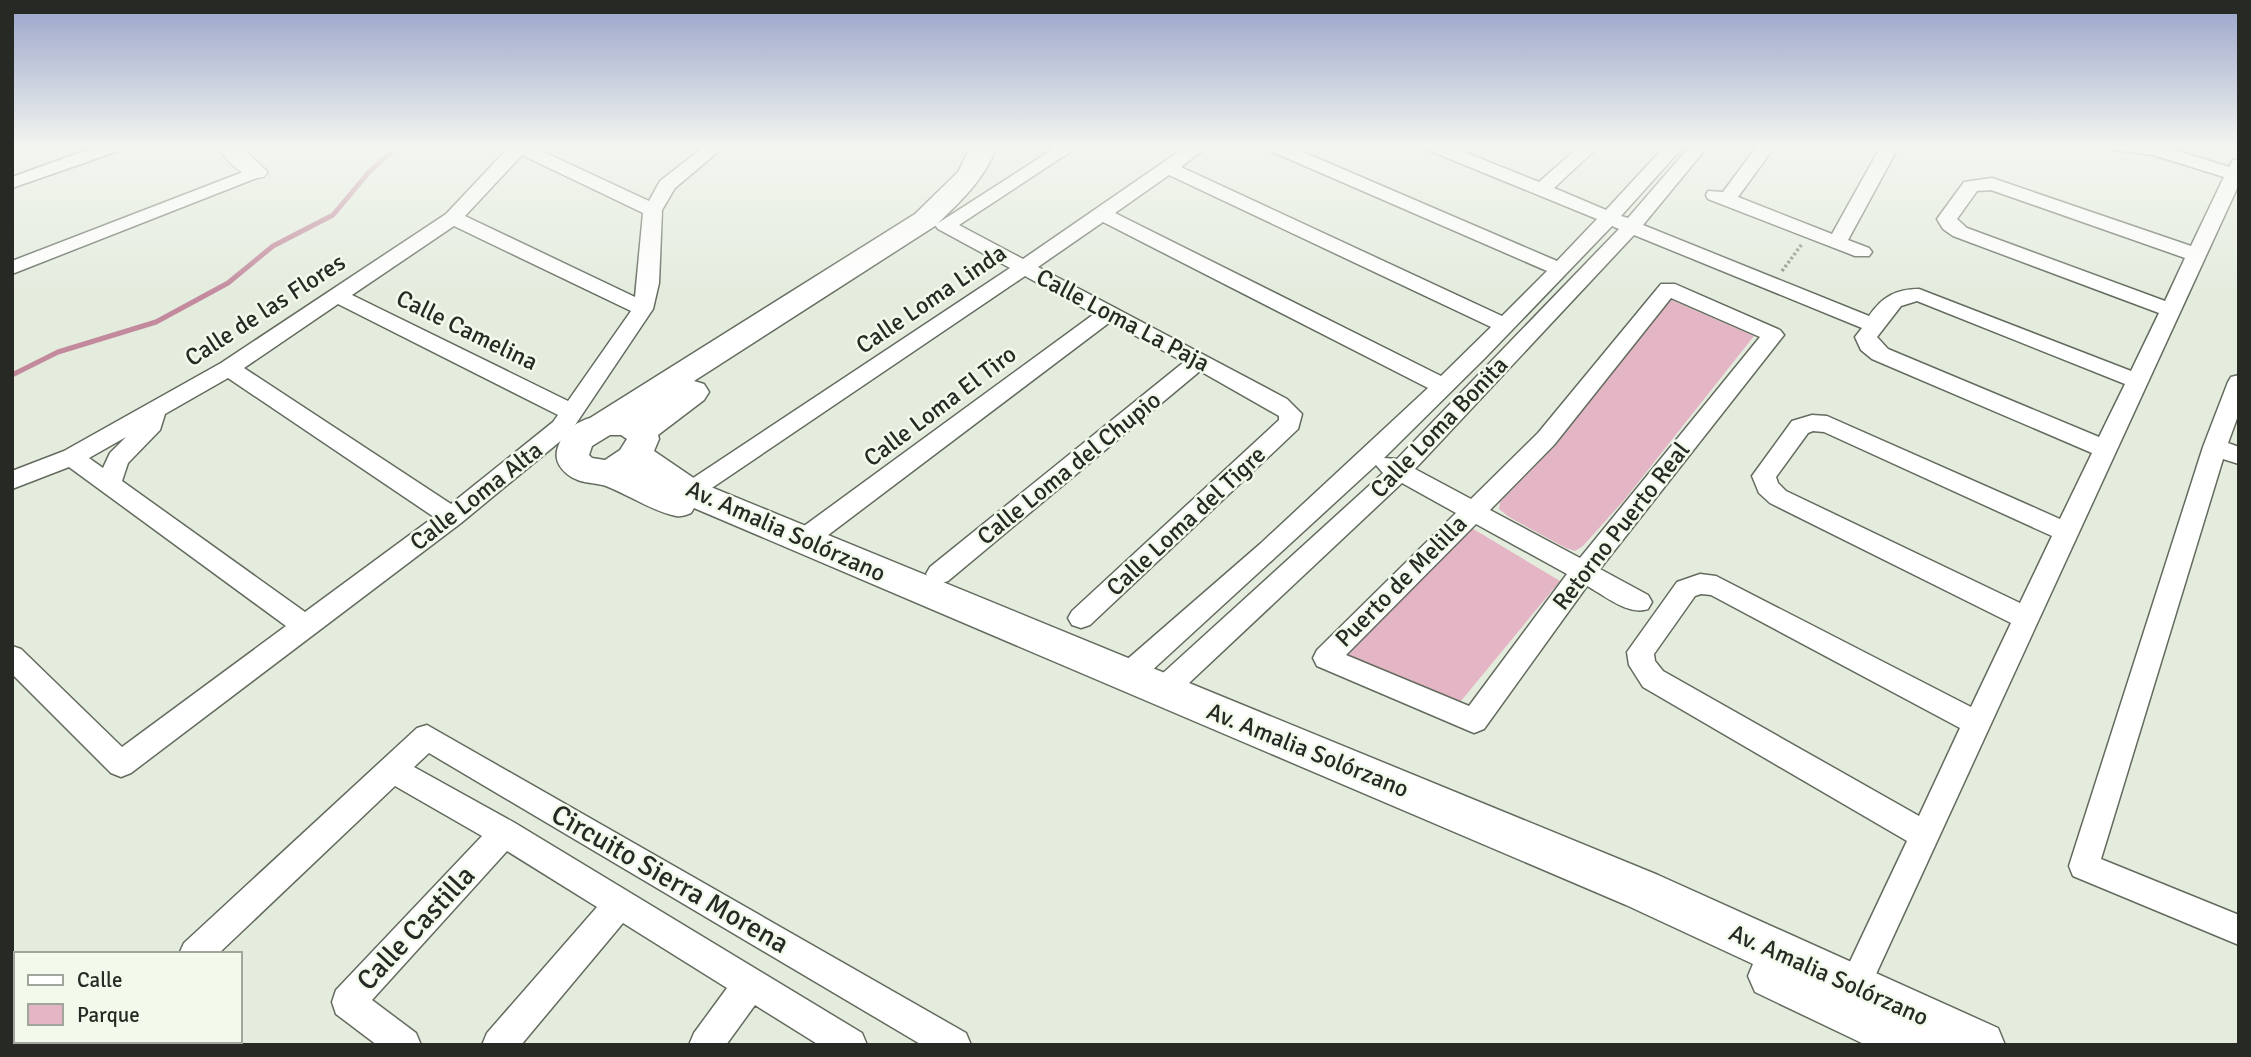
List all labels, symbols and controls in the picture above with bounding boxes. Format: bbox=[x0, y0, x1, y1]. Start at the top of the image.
street label: Calle Loma Linda bbox=[850, 238, 1012, 360]
street label: Calle de las Flores bbox=[179, 247, 351, 373]
street label: Calle Loma La Paja bbox=[1031, 262, 1215, 378]
street label: Calle Camelina bbox=[391, 283, 543, 377]
street label: Calle Loma El Tiro bbox=[858, 339, 1022, 473]
street label: Calle Loma Bonita bbox=[1364, 350, 1514, 504]
street label: Calle Loma del Chupio bbox=[971, 385, 1167, 551]
street label: Calle Loma Alta bbox=[404, 435, 548, 557]
street label: Retorno Puerto Real bbox=[1546, 436, 1696, 616]
street label: Calle Loma del Tigre bbox=[1100, 440, 1272, 602]
street label: Av. Amalia Solórzano bbox=[682, 474, 890, 588]
street label: Puerto de Melilla bbox=[1329, 509, 1473, 653]
street label: Av. Amalia Solórzano bbox=[1203, 696, 1413, 804]
street label: Circuito Sierra Morena bbox=[545, 797, 795, 961]
street label: Calle Castilla bbox=[350, 859, 482, 997]
street label: Av. Amalia Solórzano bbox=[1725, 918, 1933, 1032]
legend bbox=[14, 952, 242, 1043]
text: Calle bbox=[77, 967, 123, 993]
text: Parque bbox=[77, 1002, 140, 1028]

